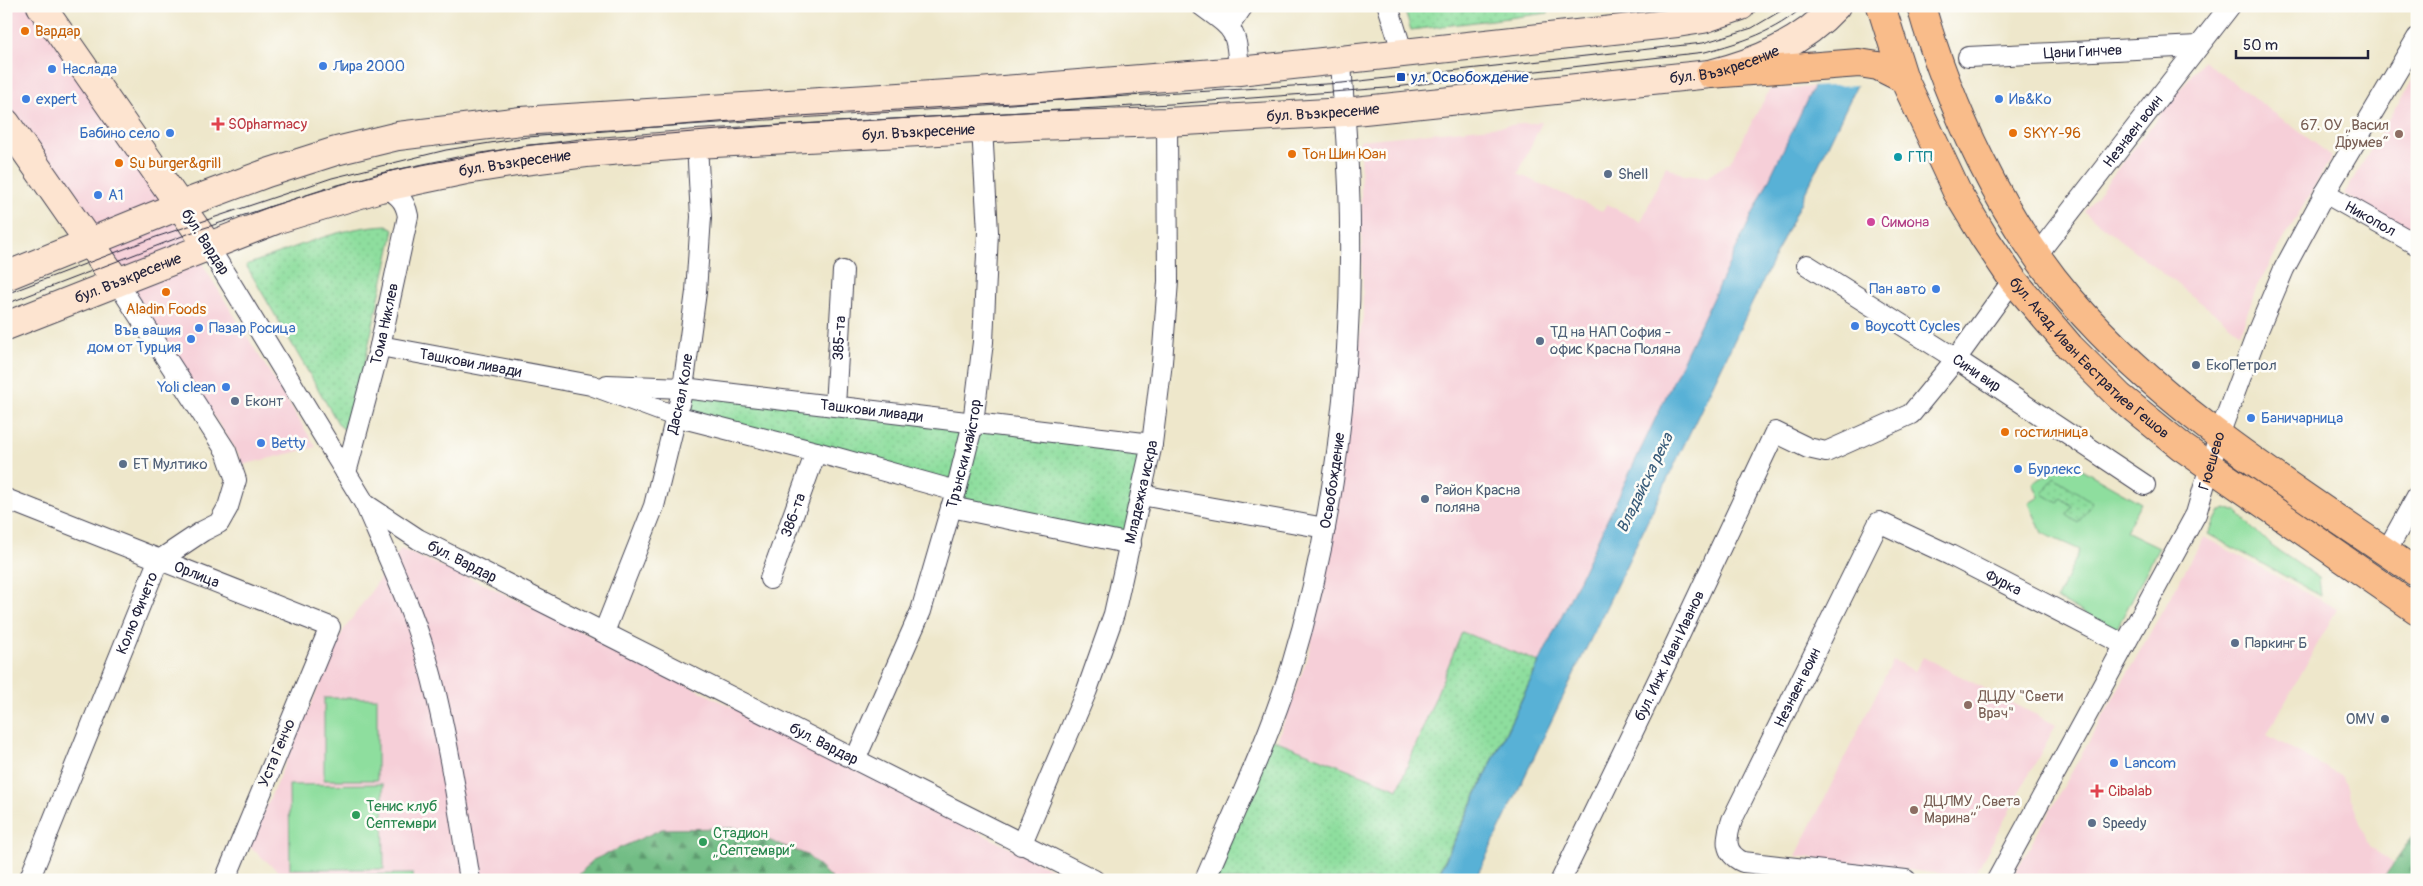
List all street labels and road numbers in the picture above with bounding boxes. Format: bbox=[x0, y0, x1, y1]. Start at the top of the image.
street label: Цани Гинчев bbox=[2043, 40, 2123, 63]
street label: бул. Възкресение bbox=[1668, 41, 1783, 88]
street label: Незнаен воин bbox=[2099, 91, 2167, 171]
street label: бул. Възкресение bbox=[1266, 99, 1381, 126]
street label: бул. Възкресение bbox=[861, 120, 976, 145]
street label: бул. Възкресение bbox=[457, 145, 573, 181]
street label: Никопол bbox=[2341, 197, 2399, 241]
street label: бул. Вардар bbox=[177, 205, 233, 279]
street label: бул. Възкресение bbox=[72, 248, 185, 308]
street label: бул. Акад. Иван Евстратиев Гешов bbox=[2005, 273, 2173, 443]
street label: Тома Никлев bbox=[366, 281, 403, 367]
street label: 385-та bbox=[828, 315, 850, 361]
street label: Ташкови ливади bbox=[418, 344, 524, 382]
street label: Сини вир bbox=[1949, 350, 2005, 396]
street label: Даскал Коле bbox=[662, 352, 697, 437]
street label: Ташкови ливади bbox=[819, 395, 925, 426]
street label: Трънски майстор bbox=[942, 398, 985, 511]
street label: Гюешево bbox=[2194, 429, 2229, 492]
street label: Освобождение bbox=[1316, 431, 1349, 530]
street label: Младежка искра bbox=[1120, 439, 1162, 546]
street label: 386-та bbox=[776, 490, 810, 540]
street label: бул. Вардар bbox=[424, 536, 500, 587]
street label: Орлица bbox=[171, 557, 222, 592]
street label: Фурка bbox=[1982, 565, 2025, 600]
street label: Колю Фичето bbox=[112, 569, 162, 657]
street label: бул. Инж. Иван Иванов bbox=[1630, 587, 1709, 724]
street label: Незнаен воин bbox=[1770, 645, 1825, 731]
street label: Уста Генчо bbox=[254, 716, 300, 790]
street label: бул. Вардар bbox=[786, 718, 862, 769]

